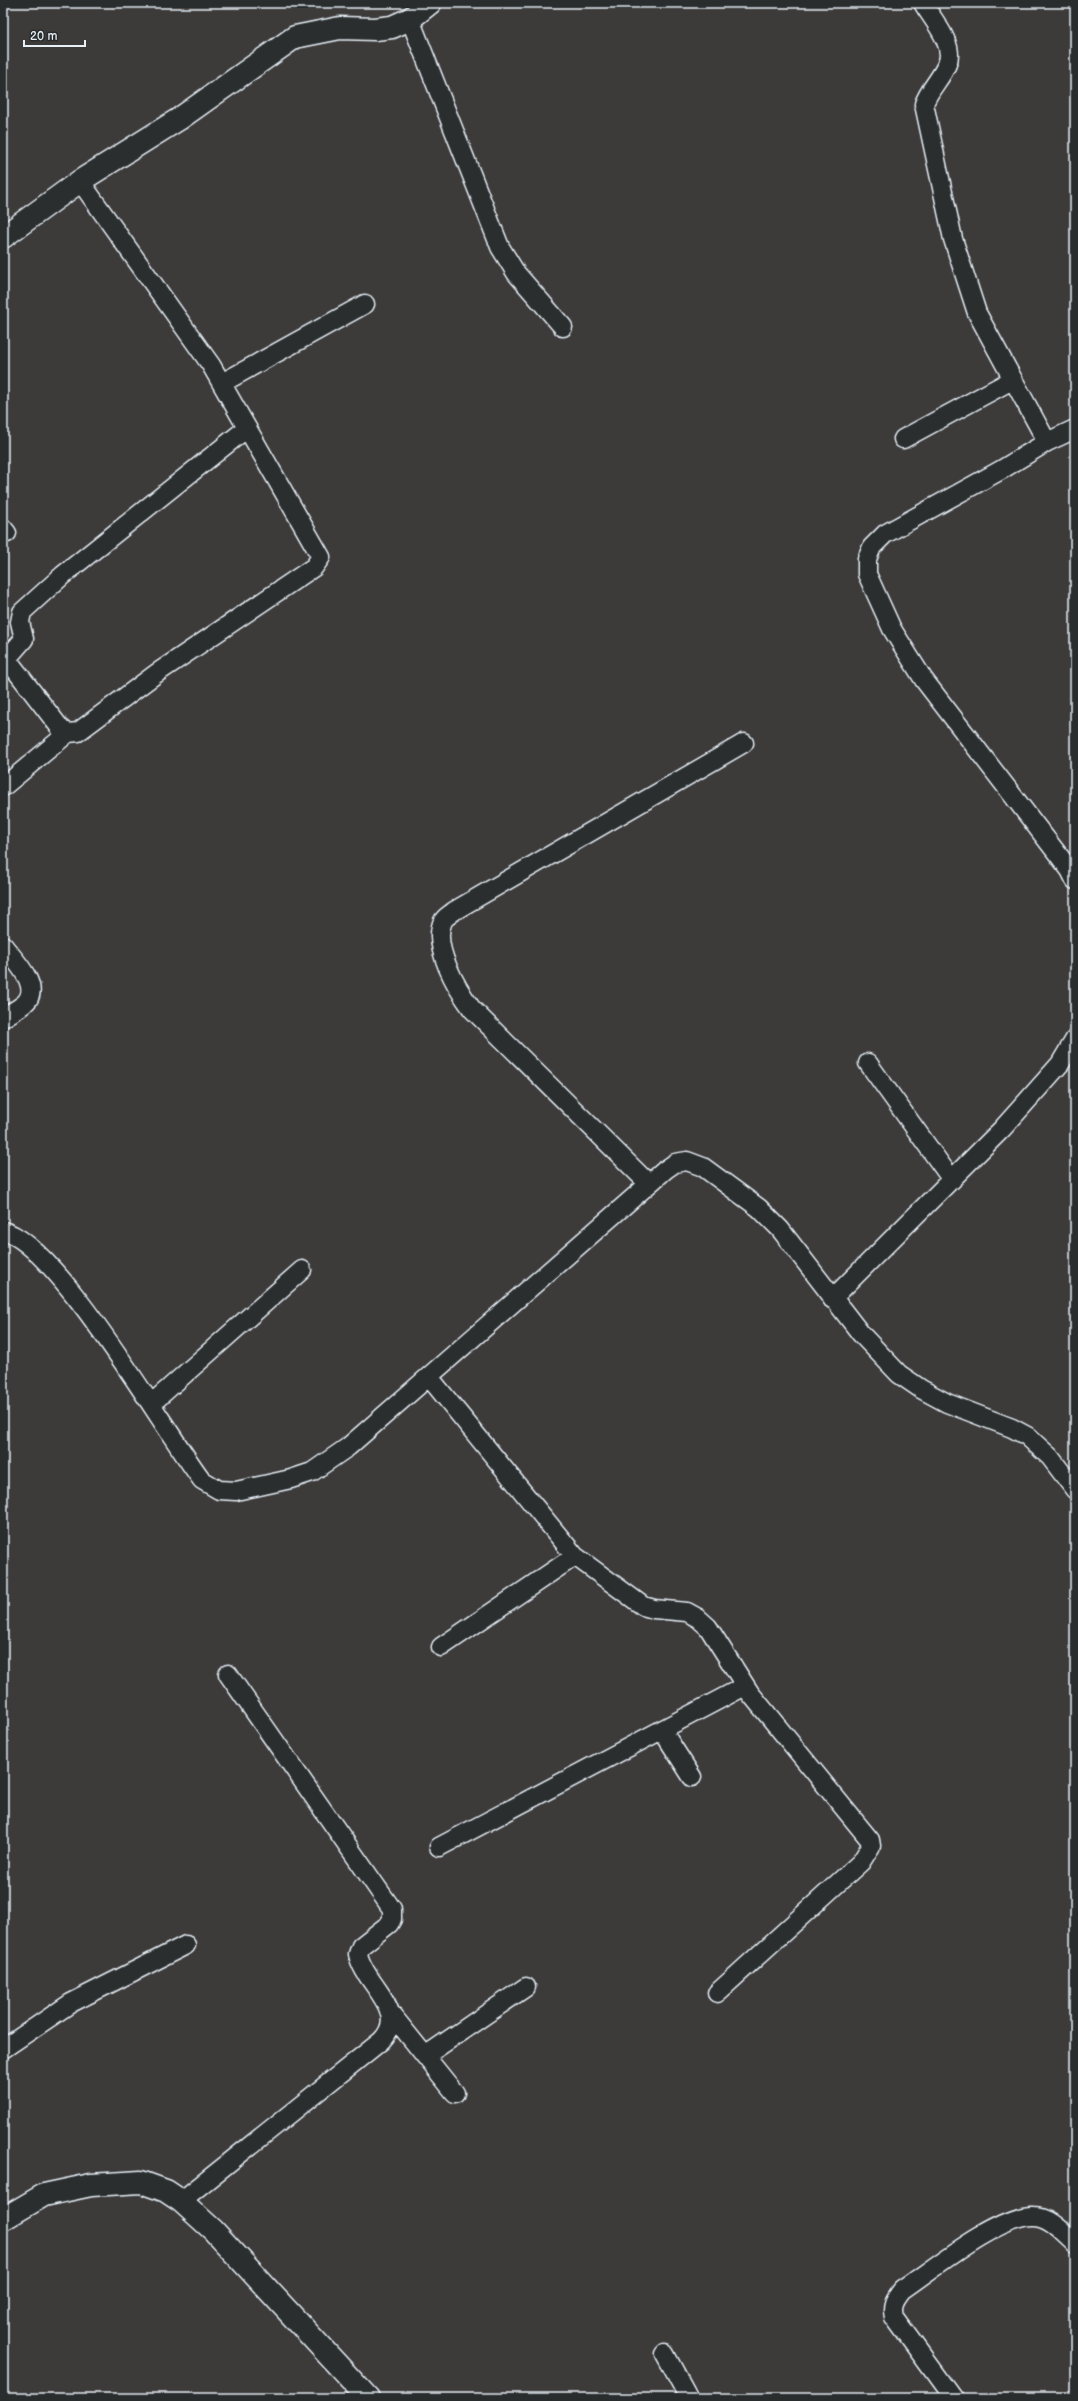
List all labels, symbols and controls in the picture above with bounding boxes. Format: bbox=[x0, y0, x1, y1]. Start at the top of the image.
scale bar bbox=[24, 22, 85, 48]
text: 20 m bbox=[30, 29, 57, 44]

